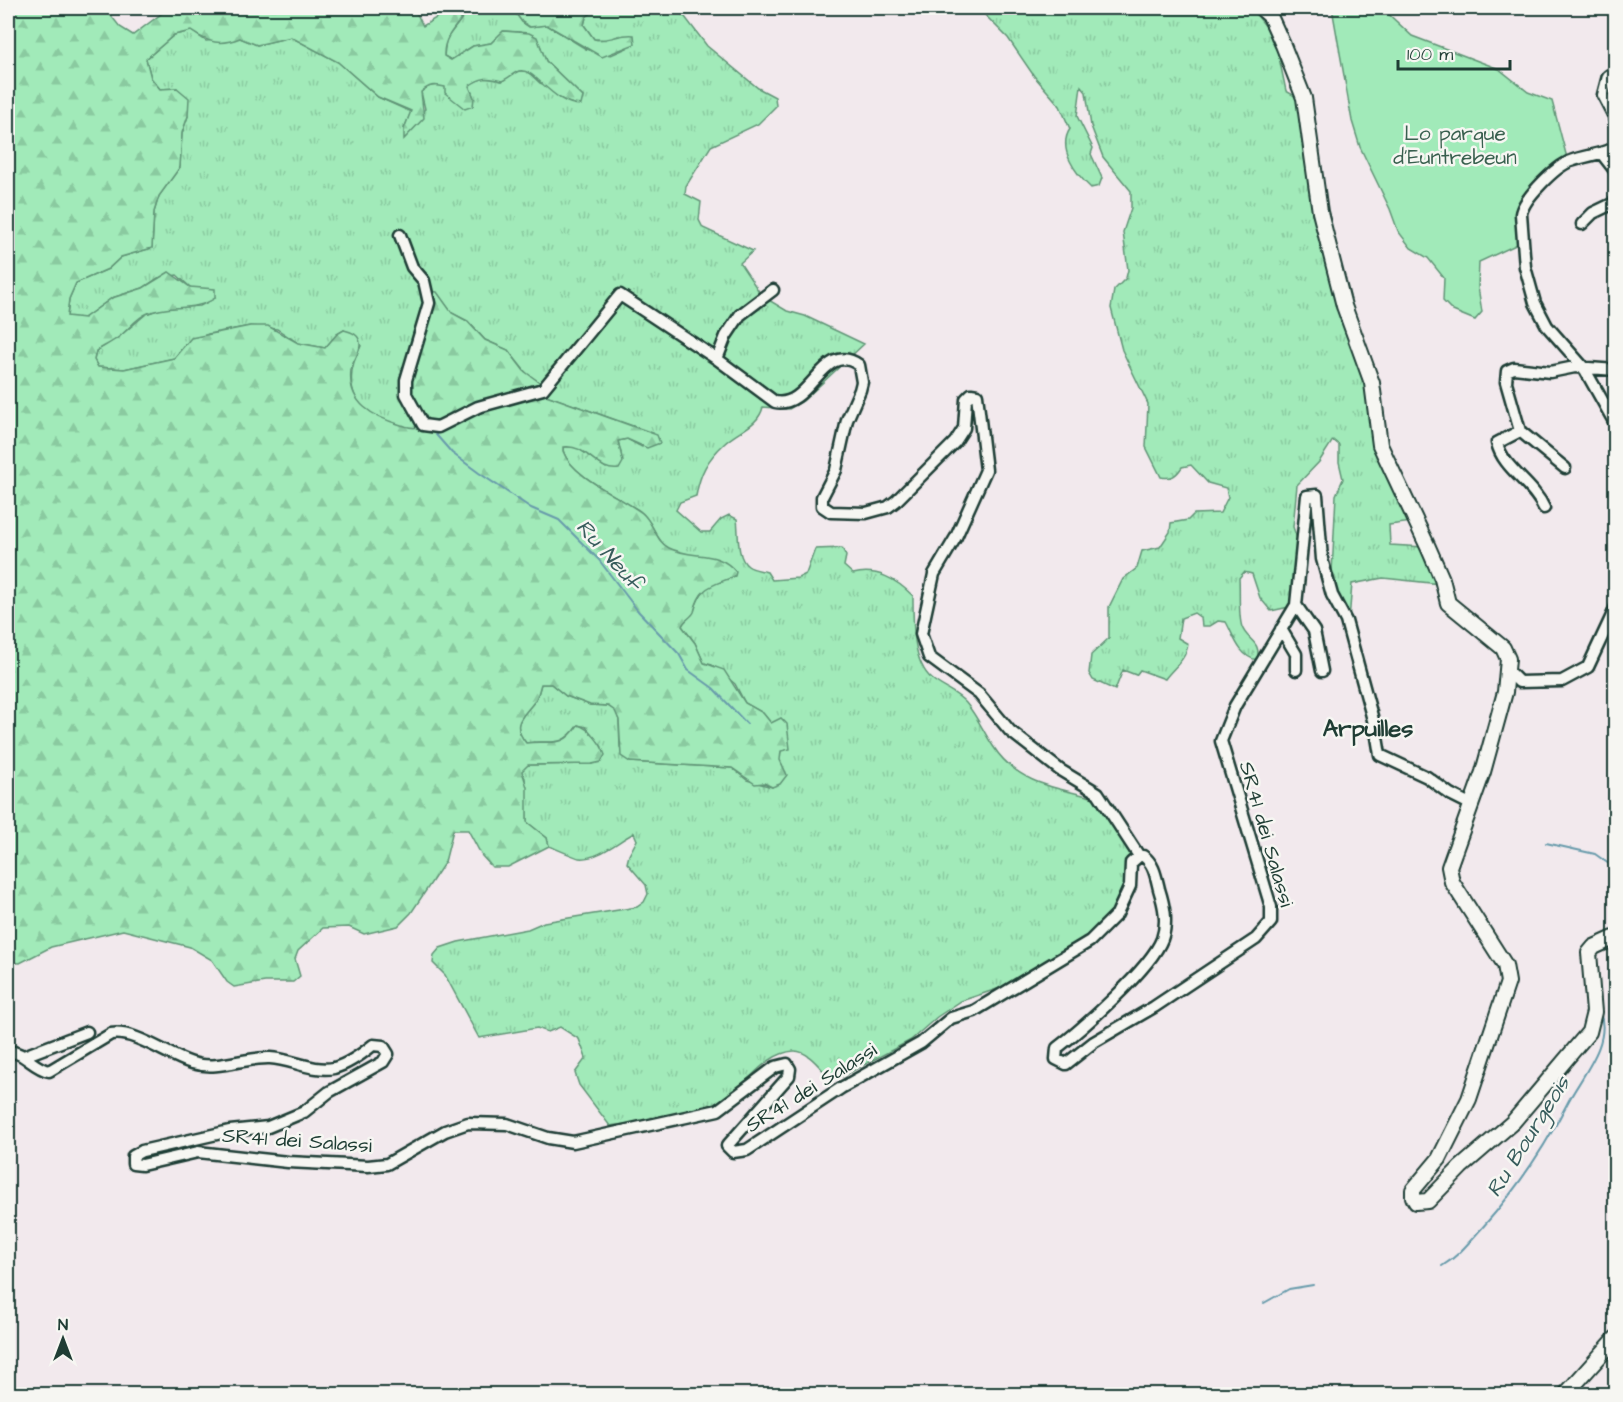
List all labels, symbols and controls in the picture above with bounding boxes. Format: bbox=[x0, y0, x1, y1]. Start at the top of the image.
scale bar bbox=[1398, 33, 1510, 71]
text: 100 m bbox=[1407, 42, 1453, 67]
park label: Lo parque d'Euntrebeun bbox=[1393, 119, 1517, 172]
water label: Ru Neuf bbox=[569, 513, 651, 599]
district label: Arpuilles bbox=[1323, 712, 1413, 746]
street label: SR41 dei Salassi bbox=[1232, 758, 1301, 910]
street label: SR41 dei Salassi bbox=[740, 1035, 883, 1139]
water label: Ru Bourgeois bbox=[1479, 1070, 1579, 1204]
street label: SR41 dei Salassi bbox=[221, 1121, 373, 1160]
north arrow bbox=[33, 1309, 93, 1369]
text: N bbox=[58, 1314, 68, 1336]

